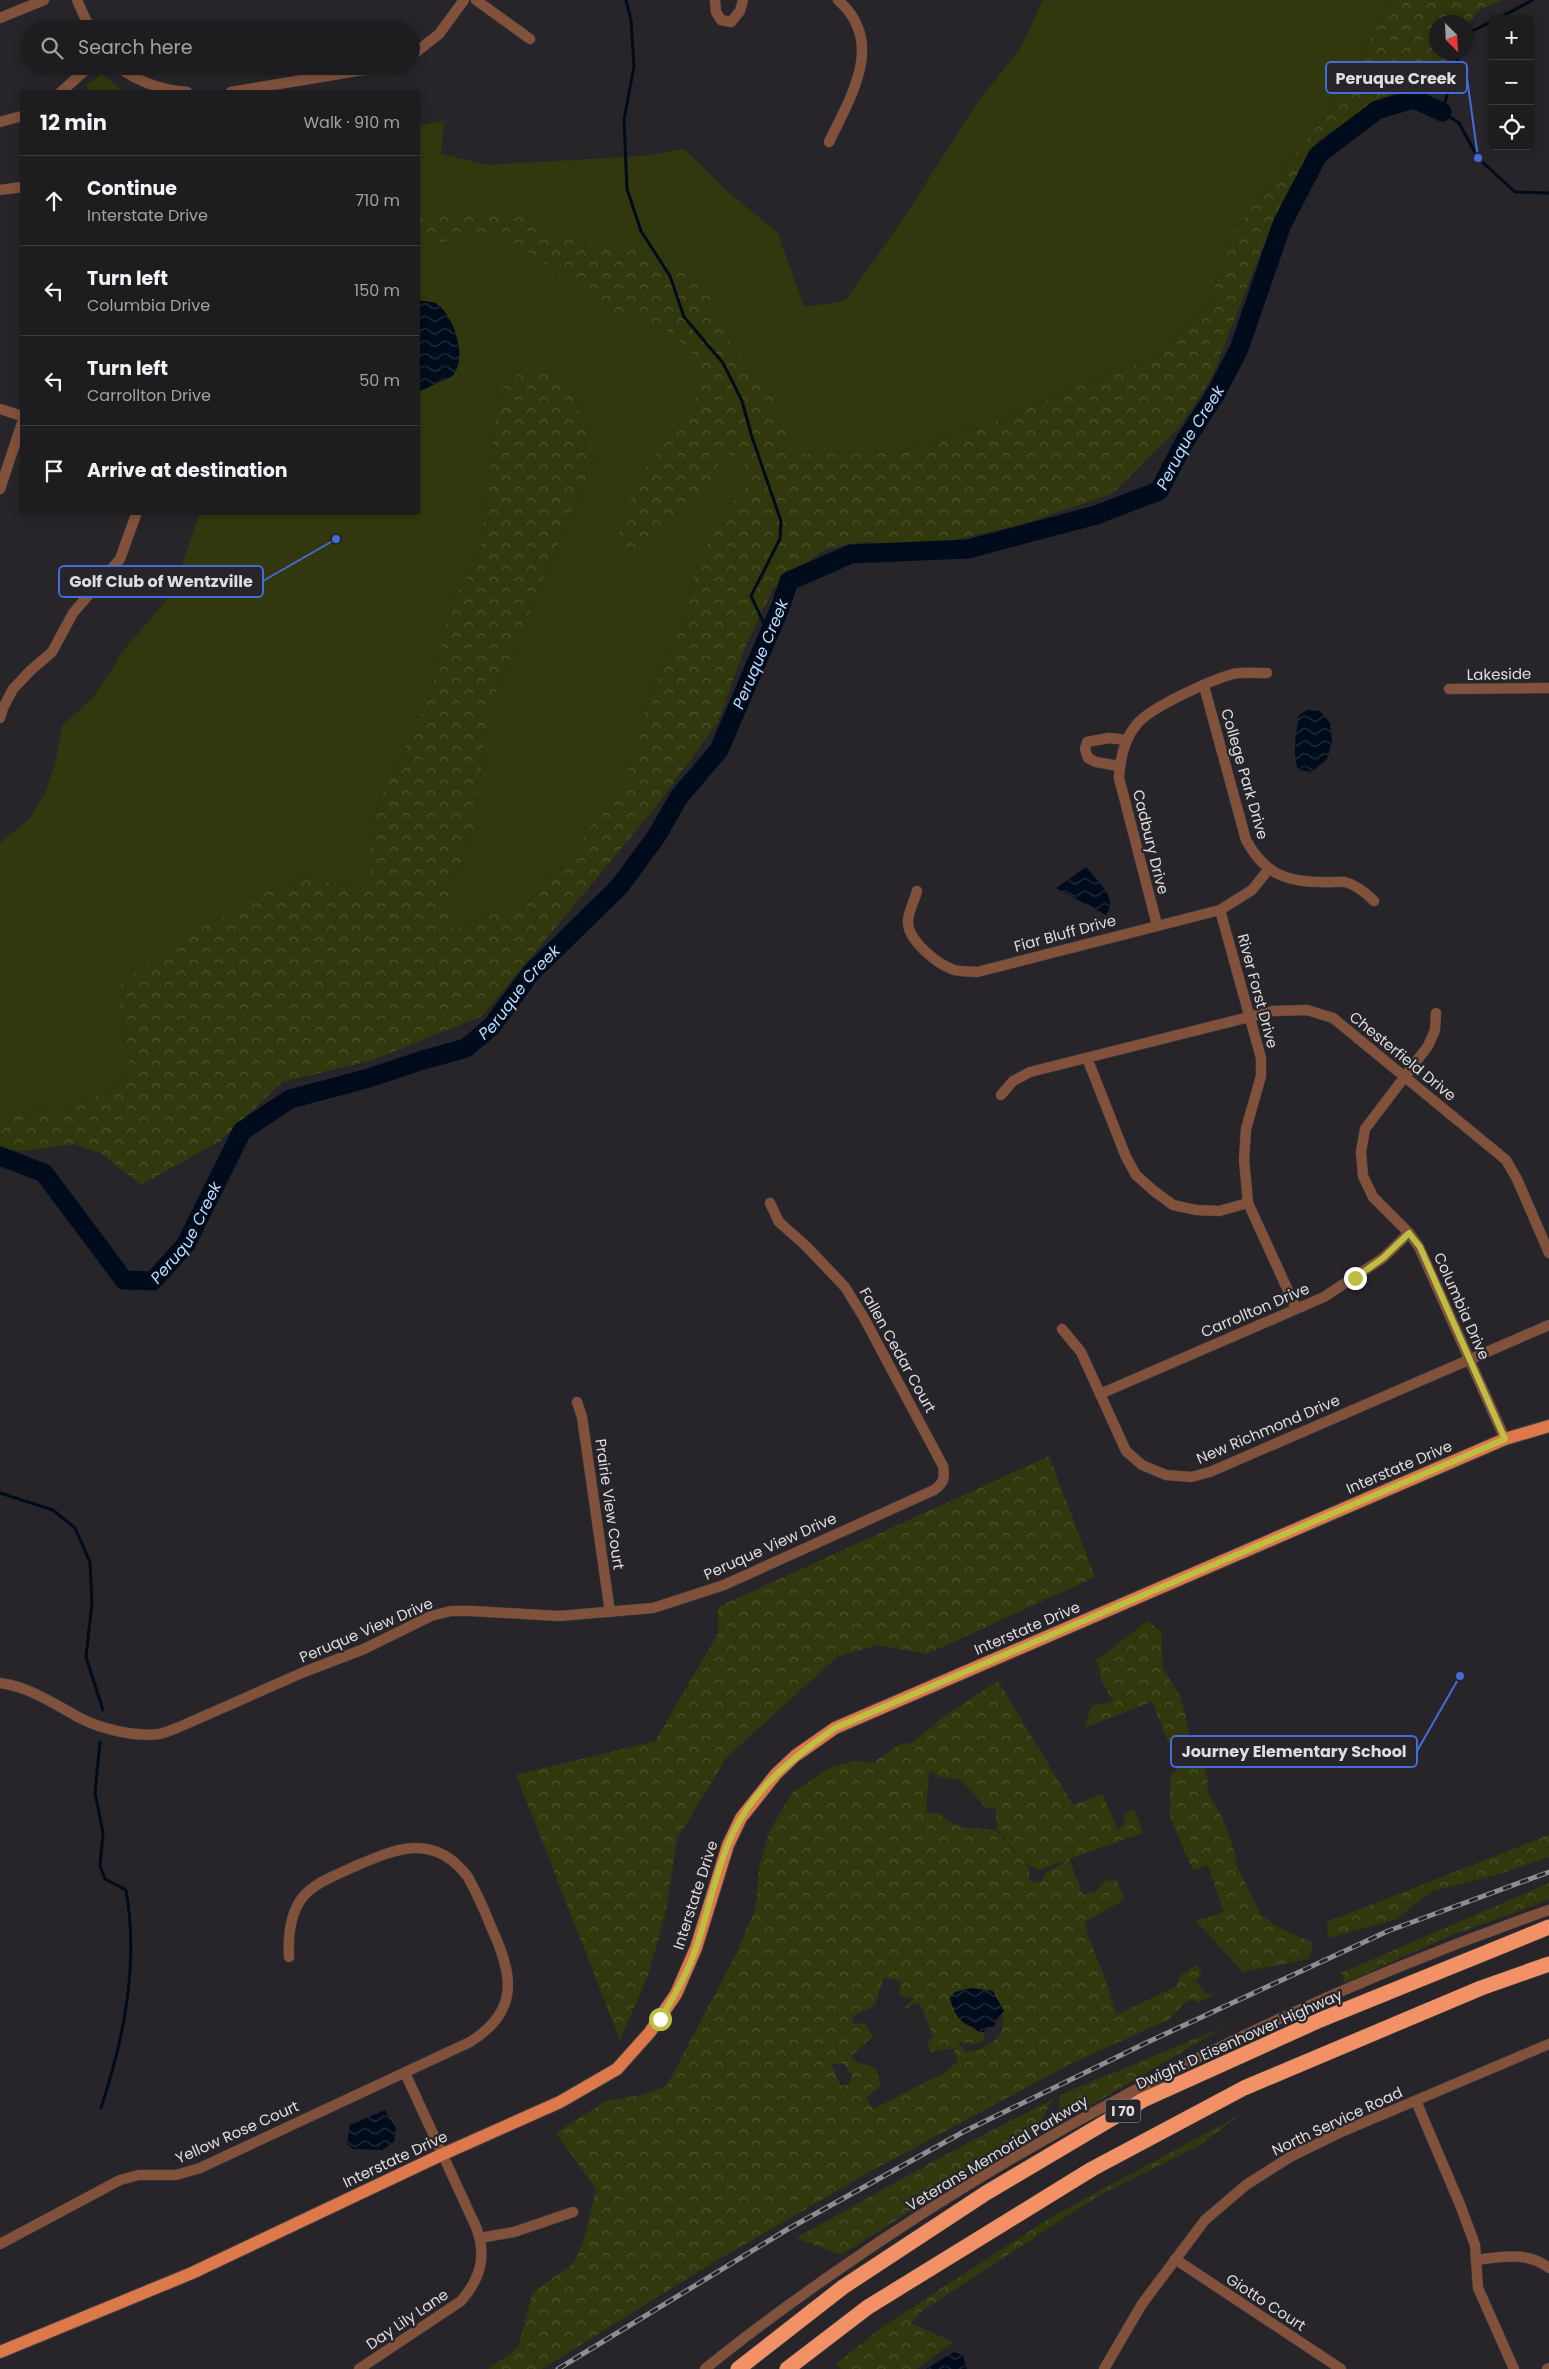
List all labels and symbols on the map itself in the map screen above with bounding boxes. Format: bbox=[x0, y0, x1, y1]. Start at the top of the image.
north arrow bbox=[1429, 15, 1474, 60]
callout: Peruque Creek bbox=[1326, 62, 1467, 93]
text: Peruque Creek bbox=[1335, 67, 1457, 90]
water label: Peruque Creek bbox=[1150, 381, 1230, 494]
callout: Golf Club of Wentzville bbox=[59, 566, 263, 597]
text: Golf Club of Wentzville bbox=[69, 570, 253, 593]
water label: Peruque Creek bbox=[726, 595, 794, 713]
street label: Lakeside bbox=[1467, 663, 1531, 685]
street label: College Park Drive bbox=[1216, 706, 1274, 842]
street label: Cadbury Drive bbox=[1128, 787, 1174, 897]
street label: Fiar Bluff Drive bbox=[1012, 909, 1118, 957]
street label: River Forst Drive bbox=[1233, 931, 1283, 1051]
water label: Peruque Creek bbox=[473, 939, 566, 1045]
street label: Chesterfield Drive bbox=[1345, 1006, 1461, 1106]
water label: Peruque Creek bbox=[145, 1177, 227, 1288]
street label: Columbia Drive bbox=[1429, 1249, 1495, 1363]
route end bbox=[1344, 1267, 1367, 1290]
street label: Carrollton Drive bbox=[1197, 1278, 1313, 1342]
street label: Fallen Cedar Court bbox=[855, 1283, 941, 1417]
street label: New Richmond Drive bbox=[1193, 1389, 1343, 1469]
street label: Interstate Drive bbox=[1343, 1435, 1455, 1499]
street label: Prairie View Court bbox=[590, 1437, 630, 1571]
street label: Peruque View Drive bbox=[700, 1507, 840, 1585]
street label: Peruque View Drive bbox=[296, 1592, 436, 1668]
street label: Interstate Drive bbox=[971, 1596, 1083, 1660]
callout: Journey Elementary School bbox=[1171, 1736, 1417, 1767]
text: Journey Elementary School bbox=[1181, 1740, 1407, 1763]
street label: Interstate Drive bbox=[667, 1838, 723, 1952]
street label: Dwight D Eisenhower Highway bbox=[1133, 1984, 1346, 2094]
route start bbox=[649, 2008, 672, 2031]
street label: North Service Road bbox=[1268, 2081, 1406, 2161]
street label: Veterans Memorial Parkway bbox=[902, 2090, 1092, 2216]
street label: Yellow Rose Court bbox=[172, 2095, 302, 2169]
road number: I 70 bbox=[1106, 2100, 1140, 2122]
street label: Interstate Drive bbox=[339, 2126, 451, 2192]
street label: Giotto Court bbox=[1222, 2268, 1310, 2336]
street label: Day Lily Lane bbox=[362, 2284, 452, 2354]

